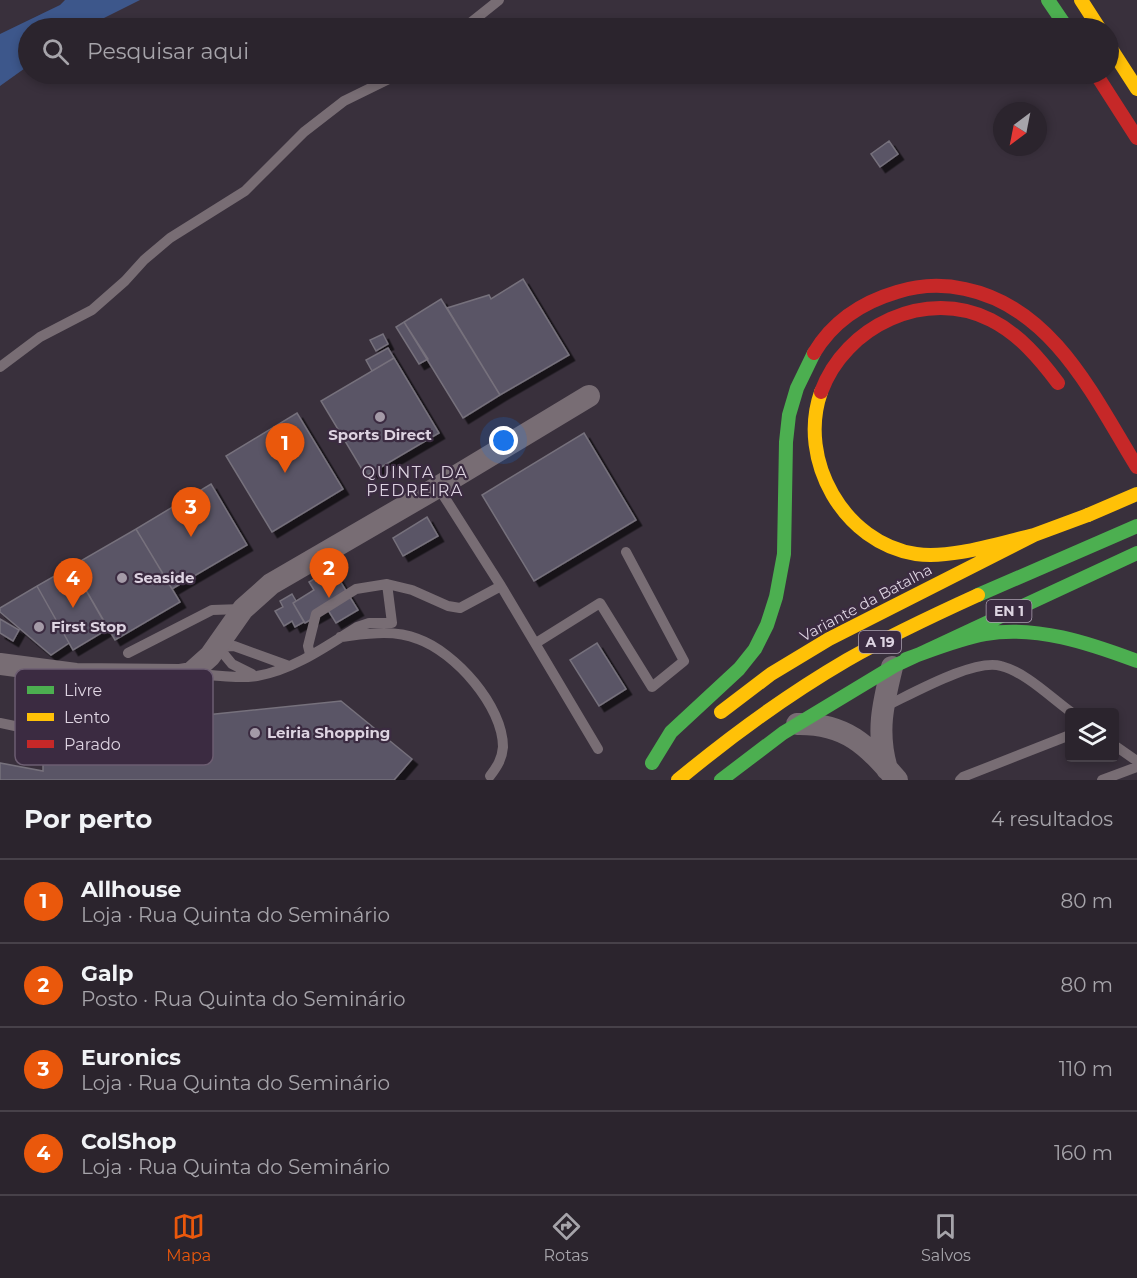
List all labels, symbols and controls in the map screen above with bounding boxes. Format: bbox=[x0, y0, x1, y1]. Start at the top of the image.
search box bbox=[18, 18, 1119, 84]
icon: search bbox=[39, 35, 72, 68]
text: Pesquisar aqui bbox=[87, 38, 249, 65]
north arrow bbox=[993, 102, 1047, 156]
marker: Sports Direct bbox=[373, 410, 387, 424]
pin: 1 bbox=[266, 424, 304, 473]
place label: Sports Direct bbox=[328, 425, 432, 444]
your location bbox=[489, 426, 518, 455]
district label: QUINTA DA PEDREIRA bbox=[362, 463, 468, 500]
pin: 3 bbox=[172, 488, 210, 537]
pin: 2 bbox=[310, 548, 348, 598]
pin: 4 bbox=[54, 558, 92, 608]
street label: Variante da Batalha bbox=[796, 560, 935, 645]
place label: Seaside bbox=[134, 568, 194, 587]
marker: Seaside bbox=[115, 571, 129, 585]
road number: EN 1 bbox=[986, 600, 1032, 622]
place label: First Stop bbox=[51, 617, 126, 636]
marker: First Stop bbox=[32, 620, 46, 634]
road number: A 19 bbox=[859, 631, 901, 653]
legend bbox=[15, 669, 213, 765]
text: Livre bbox=[64, 681, 102, 700]
text: Lento bbox=[64, 708, 110, 727]
map controls bbox=[1065, 708, 1119, 762]
button: layers bbox=[1065, 708, 1119, 762]
place label: Leiria Shopping bbox=[267, 723, 390, 742]
marker: Leiria Shopping bbox=[248, 726, 262, 740]
text: Parado bbox=[64, 735, 121, 754]
text: Por perto bbox=[24, 803, 152, 835]
text: 4 resultados bbox=[991, 807, 1113, 831]
text: Allhouse bbox=[81, 876, 181, 903]
text: 1 bbox=[40, 889, 47, 913]
text: 80 m bbox=[1061, 889, 1113, 913]
text: Loja · Rua Quinta do Seminário bbox=[81, 903, 390, 927]
text: Galp bbox=[81, 960, 133, 987]
text: 2 bbox=[38, 973, 49, 997]
text: 80 m bbox=[1061, 973, 1113, 997]
text: Posto · Rua Quinta do Seminário bbox=[81, 987, 405, 1011]
text: Euronics bbox=[81, 1044, 181, 1071]
text: 3 bbox=[38, 1057, 49, 1081]
text: 110 m bbox=[1059, 1057, 1113, 1081]
text: Loja · Rua Quinta do Seminário bbox=[81, 1071, 390, 1095]
text: ColShop bbox=[81, 1128, 176, 1155]
text: 4 bbox=[37, 1141, 50, 1165]
text: 160 m bbox=[1054, 1141, 1113, 1165]
text: Loja · Rua Quinta do Seminário bbox=[81, 1155, 390, 1179]
tab: Mapa bbox=[166, 1210, 211, 1265]
tab: Rotas bbox=[544, 1210, 589, 1265]
tab: Salvos bbox=[921, 1210, 971, 1265]

